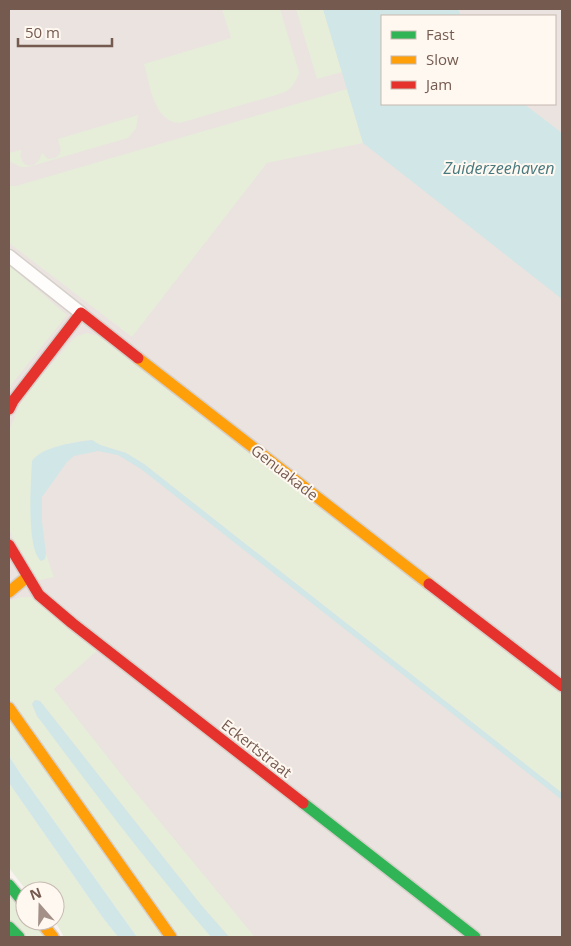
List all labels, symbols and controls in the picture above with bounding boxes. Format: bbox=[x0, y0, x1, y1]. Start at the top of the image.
scale bar bbox=[18, 15, 111, 47]
legend bbox=[381, 15, 556, 105]
text: 50 m bbox=[25, 22, 60, 42]
text: Fast bbox=[426, 24, 455, 44]
text: Slow bbox=[426, 49, 459, 69]
text: Jam bbox=[424, 74, 452, 94]
water label: Zuiderzeehaven bbox=[442, 157, 555, 179]
street label: Genuakade bbox=[247, 440, 323, 504]
street label: Eckertstraat bbox=[218, 714, 296, 782]
north arrow bbox=[15, 881, 65, 931]
text: N bbox=[27, 882, 44, 904]

